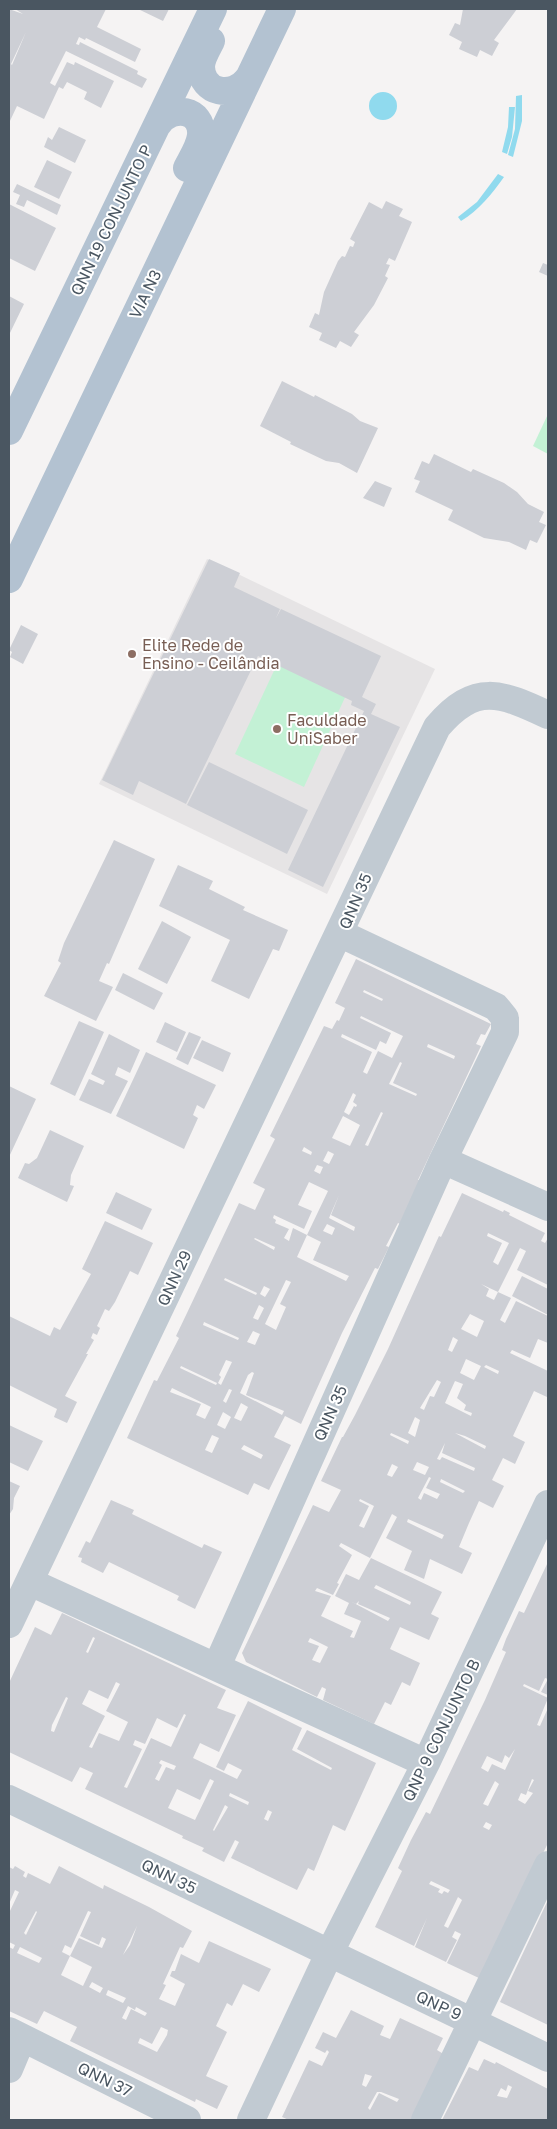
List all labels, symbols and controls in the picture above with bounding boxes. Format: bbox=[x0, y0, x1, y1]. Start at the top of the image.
street label: QNN 19 CONJUNTO P bbox=[66, 141, 156, 299]
street label: VIA N3 bbox=[125, 266, 165, 322]
place label: Elite Rede de Ensino - Ceilândia bbox=[142, 635, 280, 673]
marker: Elite Rede de Ensino - Ceilândia bbox=[126, 648, 138, 660]
place label: Faculdade UniSaber bbox=[287, 710, 367, 748]
marker: Faculdade UniSaber bbox=[271, 723, 283, 735]
street label: QNN 35 bbox=[334, 870, 376, 932]
street label: QNN 29 bbox=[152, 1247, 196, 1309]
street label: QNN 35 bbox=[309, 1382, 351, 1444]
street label: QNP 9 CONJUNTO B bbox=[398, 1656, 484, 1804]
street label: QNN 35 bbox=[138, 1854, 200, 1898]
street label: QNP 9 bbox=[413, 1986, 465, 2024]
street label: QNN 37 bbox=[75, 2057, 135, 2101]

